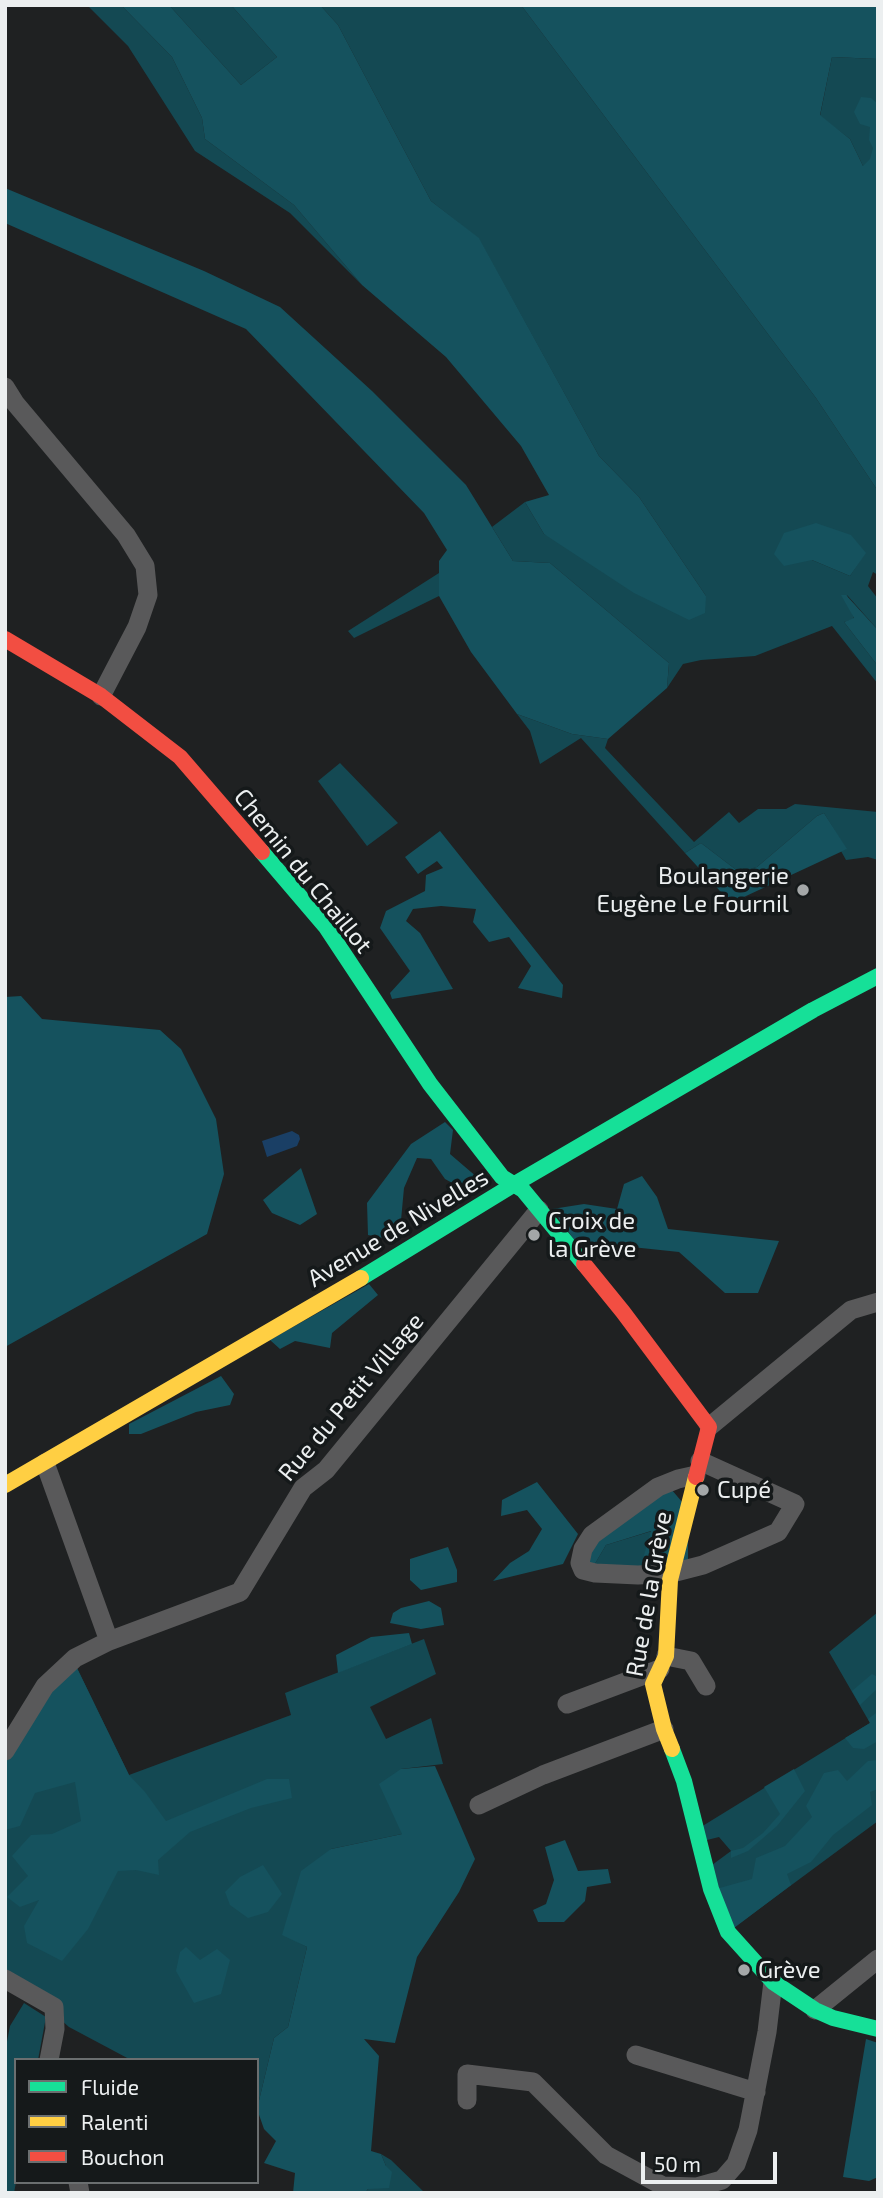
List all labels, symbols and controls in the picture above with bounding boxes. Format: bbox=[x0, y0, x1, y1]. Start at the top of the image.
street label: Chemin du Chaillot bbox=[228, 783, 378, 959]
place label: Boulangerie Eugène Le Fournil bbox=[596, 862, 789, 918]
marker: Boulangerie Eugène Le Fournil bbox=[795, 882, 811, 898]
street label: Avenue de Nivelles bbox=[303, 1163, 493, 1293]
place label: Croix de la Grève bbox=[548, 1207, 636, 1263]
marker: Croix de la Grève bbox=[526, 1227, 542, 1243]
street label: Rue du Petit Village bbox=[272, 1307, 430, 1487]
place label: Cupé bbox=[717, 1476, 771, 1504]
marker: Cupé bbox=[695, 1482, 711, 1498]
street label: Rue de la Grève bbox=[620, 1509, 678, 1679]
place label: Grève bbox=[758, 1956, 821, 1984]
marker: Grève bbox=[736, 1962, 752, 1978]
legend bbox=[14, 2058, 259, 2184]
text: Fluide bbox=[81, 2074, 139, 2099]
text: Ralenti bbox=[81, 2109, 148, 2134]
scale bar bbox=[645, 2138, 782, 2182]
text: Bouchon bbox=[81, 2144, 165, 2169]
text: 50 m bbox=[654, 2151, 701, 2176]

